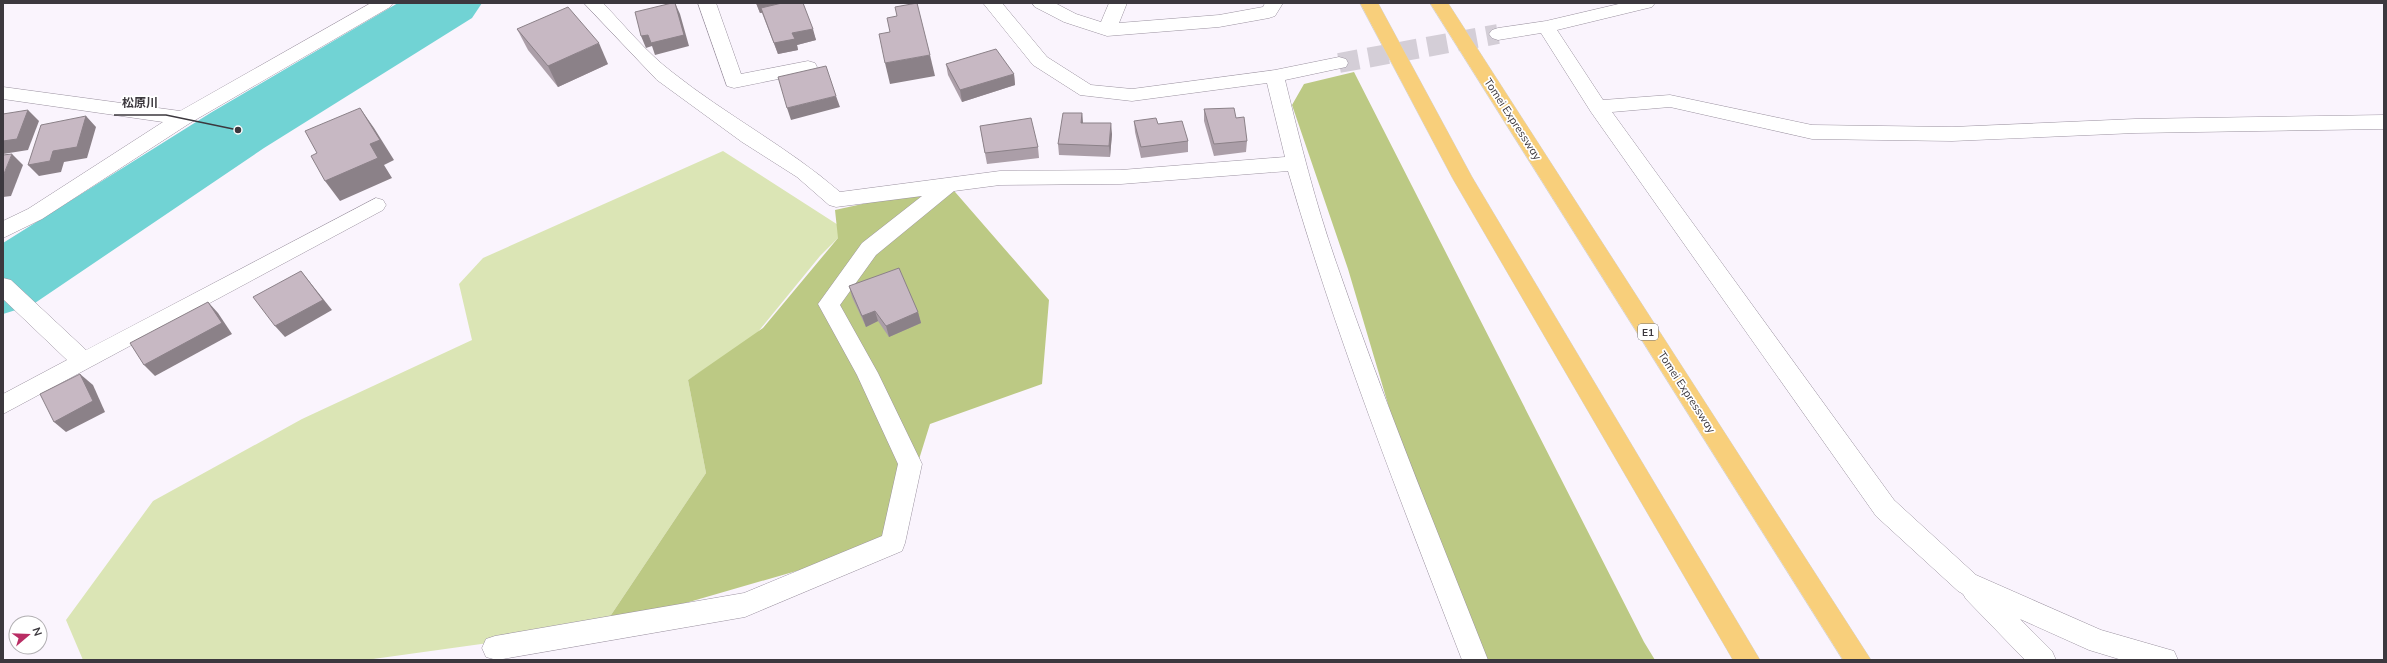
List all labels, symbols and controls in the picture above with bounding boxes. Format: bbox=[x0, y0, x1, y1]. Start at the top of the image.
street label: Tomei Expressway bbox=[1481, 75, 1545, 163]
callout: 松原川 bbox=[114, 91, 166, 115]
text: 松原川 bbox=[122, 95, 158, 110]
road number: E1 bbox=[1638, 324, 1658, 340]
street label: Tomei Expressway bbox=[1655, 348, 1719, 436]
north arrow bbox=[8, 615, 48, 655]
text: N bbox=[29, 626, 45, 638]

